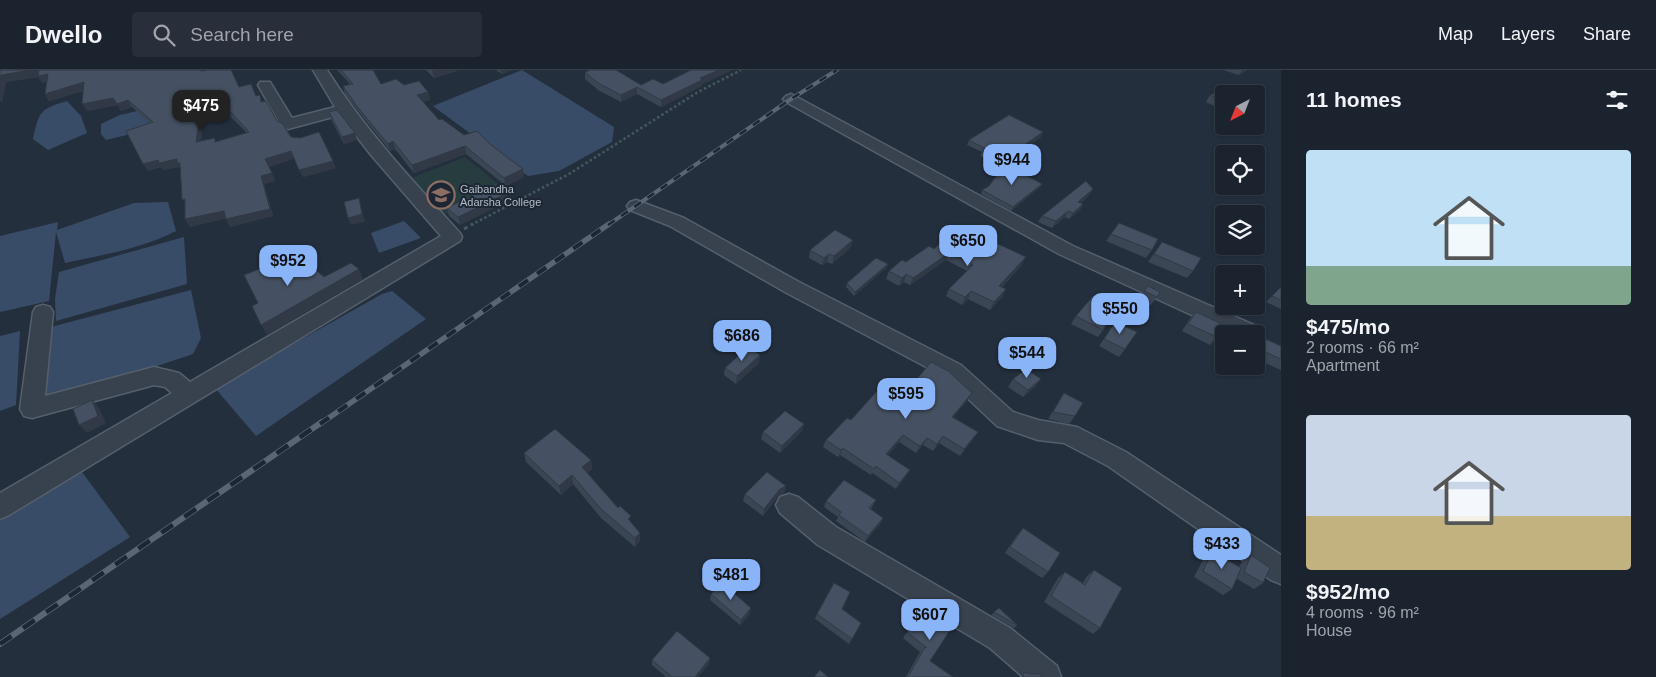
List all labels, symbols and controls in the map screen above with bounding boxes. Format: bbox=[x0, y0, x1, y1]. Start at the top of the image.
search box bbox=[132, 12, 482, 57]
text: Dwello bbox=[25, 21, 102, 48]
icon: search bbox=[150, 21, 178, 49]
text: Search here bbox=[190, 24, 294, 45]
text: Map bbox=[1438, 24, 1473, 44]
text: Layers bbox=[1501, 24, 1555, 44]
text: Share bbox=[1583, 24, 1631, 44]
north arrow bbox=[1215, 85, 1265, 135]
map controls bbox=[1215, 85, 1265, 375]
icon: filters bbox=[1603, 86, 1631, 114]
text: 11 homes bbox=[1306, 88, 1402, 111]
pin: $475 bbox=[171, 90, 231, 132]
text: $475 bbox=[183, 97, 219, 114]
pin: $944 bbox=[982, 144, 1042, 186]
button: locate bbox=[1215, 145, 1265, 195]
text: $944 bbox=[994, 151, 1030, 168]
school or university icon: Gaibandha Adarsha College bbox=[426, 180, 456, 210]
place label: Gaibandha Adarsha College bbox=[460, 183, 541, 208]
icon: home bbox=[1424, 183, 1514, 273]
button: layers bbox=[1215, 205, 1265, 255]
pin: $650 bbox=[938, 224, 998, 267]
text: $650 bbox=[950, 232, 986, 249]
pin: $952 bbox=[258, 244, 318, 287]
text: $952 bbox=[270, 252, 306, 269]
button: + bbox=[1215, 265, 1265, 315]
pin: $550 bbox=[1090, 292, 1150, 335]
text: $550 bbox=[1102, 300, 1138, 317]
text: $475/mo bbox=[1306, 315, 1390, 338]
pin: $686 bbox=[712, 320, 772, 362]
button: − bbox=[1215, 325, 1265, 375]
text: $686 bbox=[724, 327, 760, 344]
pin: $544 bbox=[997, 336, 1057, 379]
text: 2 rooms · 66 m² bbox=[1306, 339, 1419, 356]
text: $544 bbox=[1009, 344, 1045, 361]
text: Apartment bbox=[1306, 357, 1380, 374]
pin: $595 bbox=[876, 378, 936, 420]
text: $595 bbox=[888, 385, 924, 402]
icon: home bbox=[1424, 448, 1514, 538]
pin: $433 bbox=[1192, 528, 1252, 570]
text: $433 bbox=[1204, 535, 1240, 552]
pin: $481 bbox=[701, 558, 761, 601]
text: $481 bbox=[713, 566, 749, 583]
text: $952/mo bbox=[1306, 580, 1390, 603]
pin: $607 bbox=[900, 598, 960, 641]
text: 4 rooms · 96 m² bbox=[1306, 604, 1419, 621]
text: $607 bbox=[912, 606, 948, 623]
text: House bbox=[1306, 622, 1352, 639]

